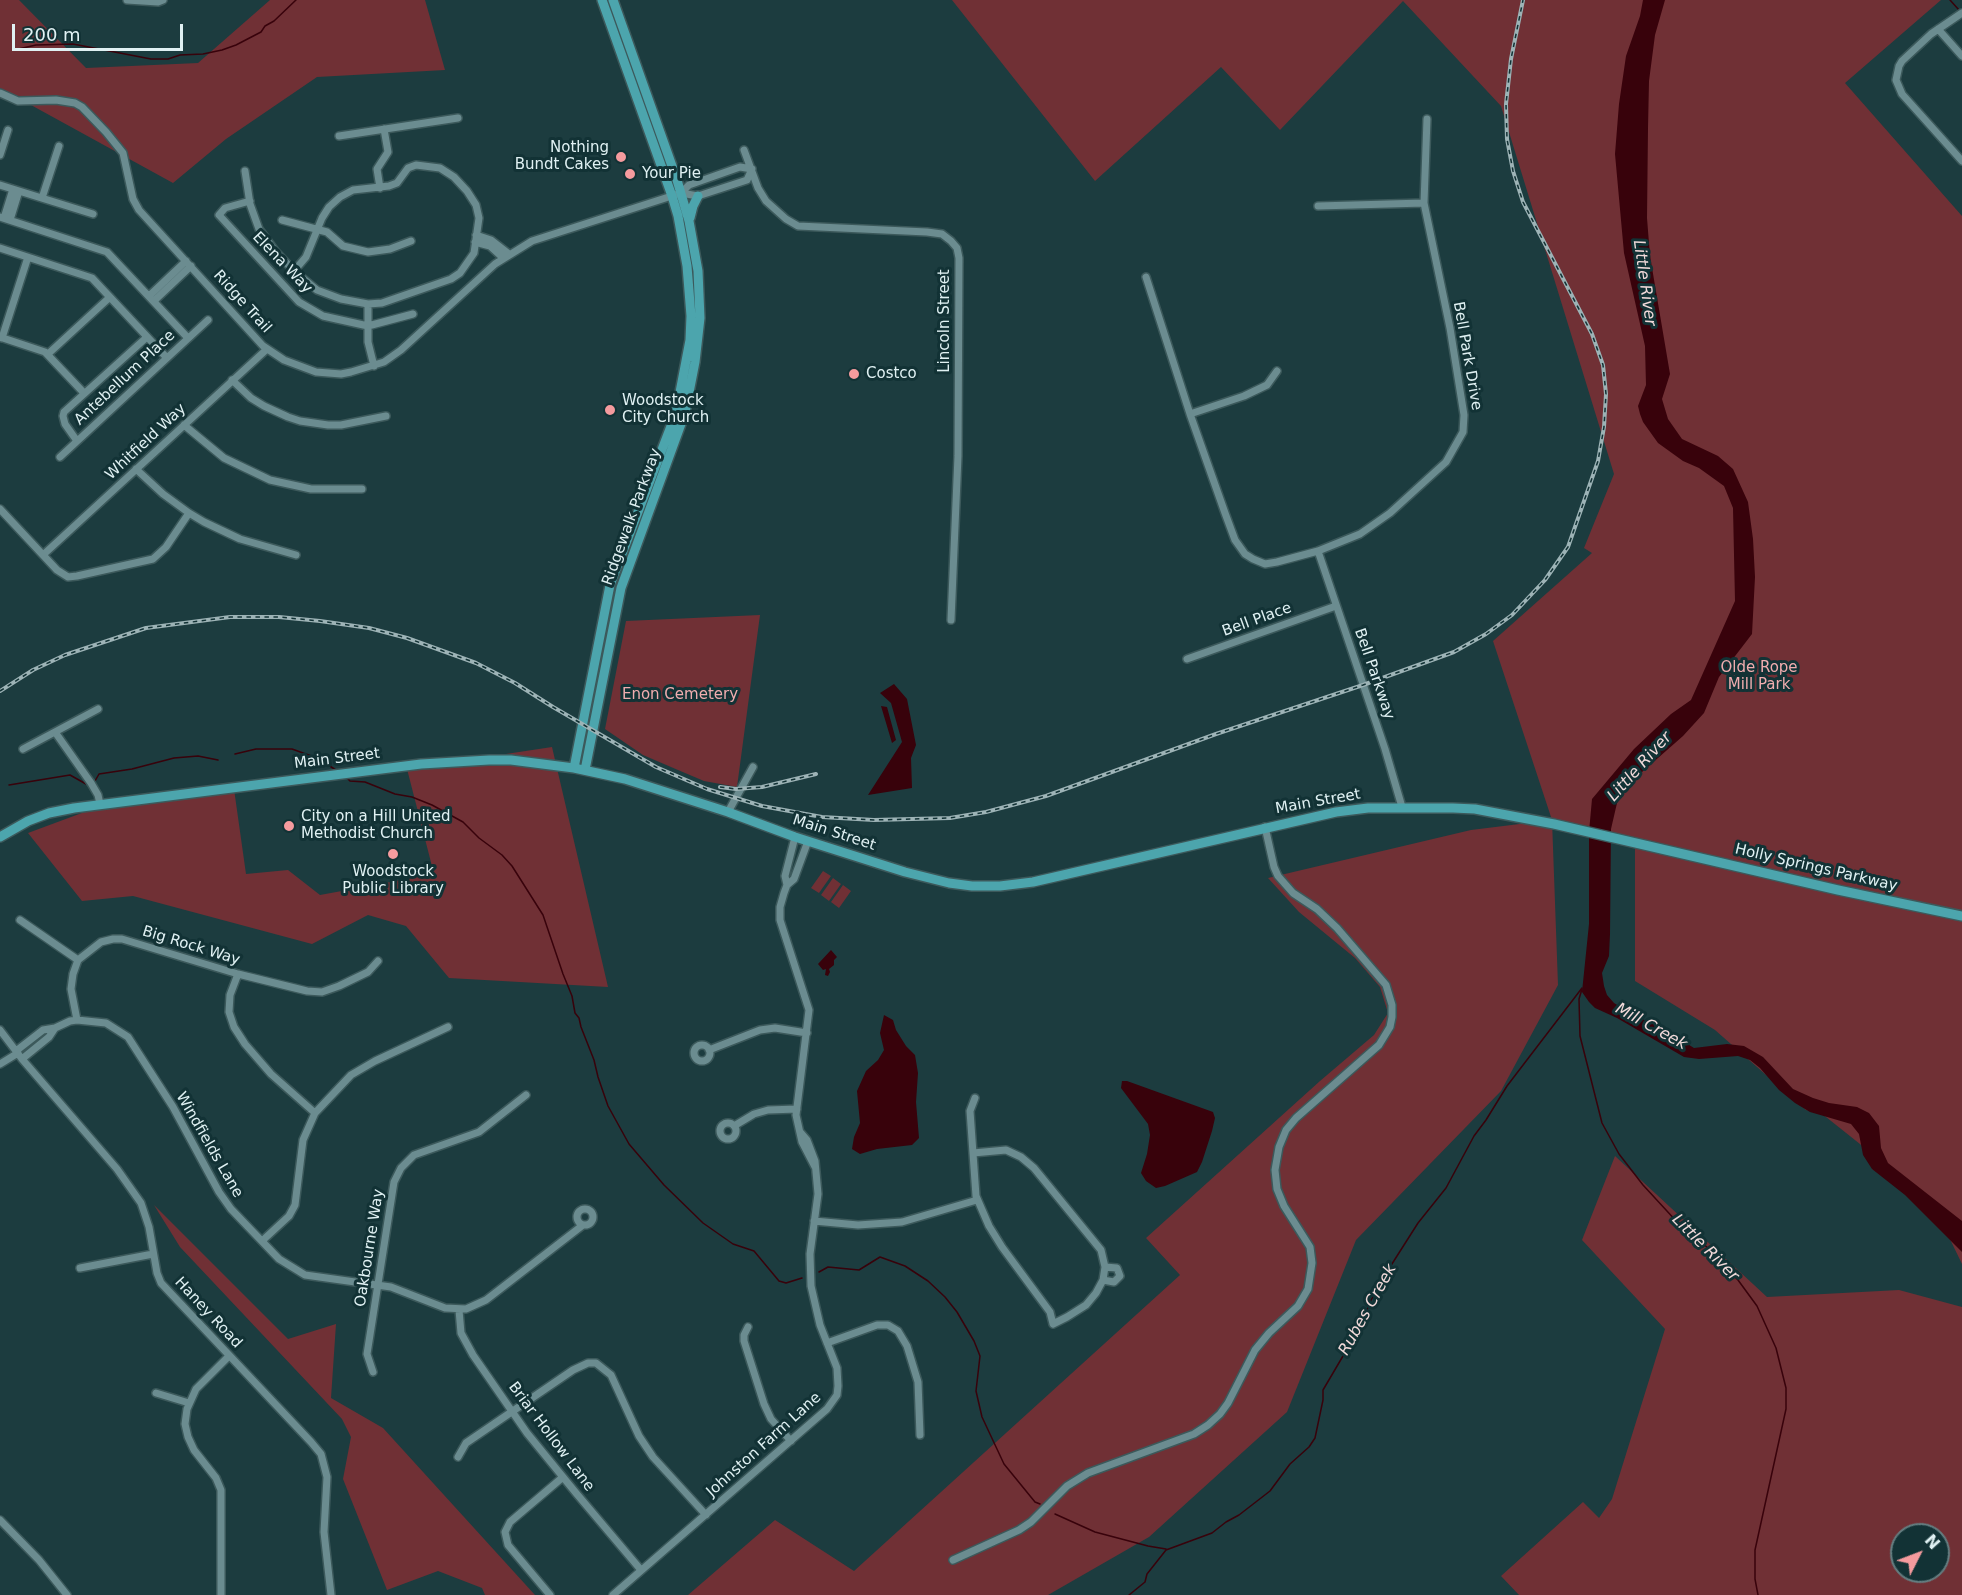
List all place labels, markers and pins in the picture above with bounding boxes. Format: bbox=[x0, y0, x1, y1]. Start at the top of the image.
place label: Nothing Bundt Cakes bbox=[515, 139, 609, 174]
marker: Nothing Bundt Cakes bbox=[614, 150, 628, 164]
place label: Your Pie bbox=[642, 165, 701, 183]
marker: Your Pie bbox=[623, 167, 637, 181]
place label: Costco bbox=[866, 365, 917, 383]
marker: Costco bbox=[847, 367, 861, 381]
place label: Woodstock City Church bbox=[622, 392, 709, 427]
marker: Woodstock City Church bbox=[603, 403, 617, 417]
place label: City on a Hill United Methodist Church bbox=[301, 808, 450, 843]
marker: City on a Hill United Methodist Church bbox=[282, 819, 296, 833]
marker: Woodstock Public Library bbox=[386, 847, 400, 861]
place label: Woodstock Public Library bbox=[342, 863, 444, 898]

